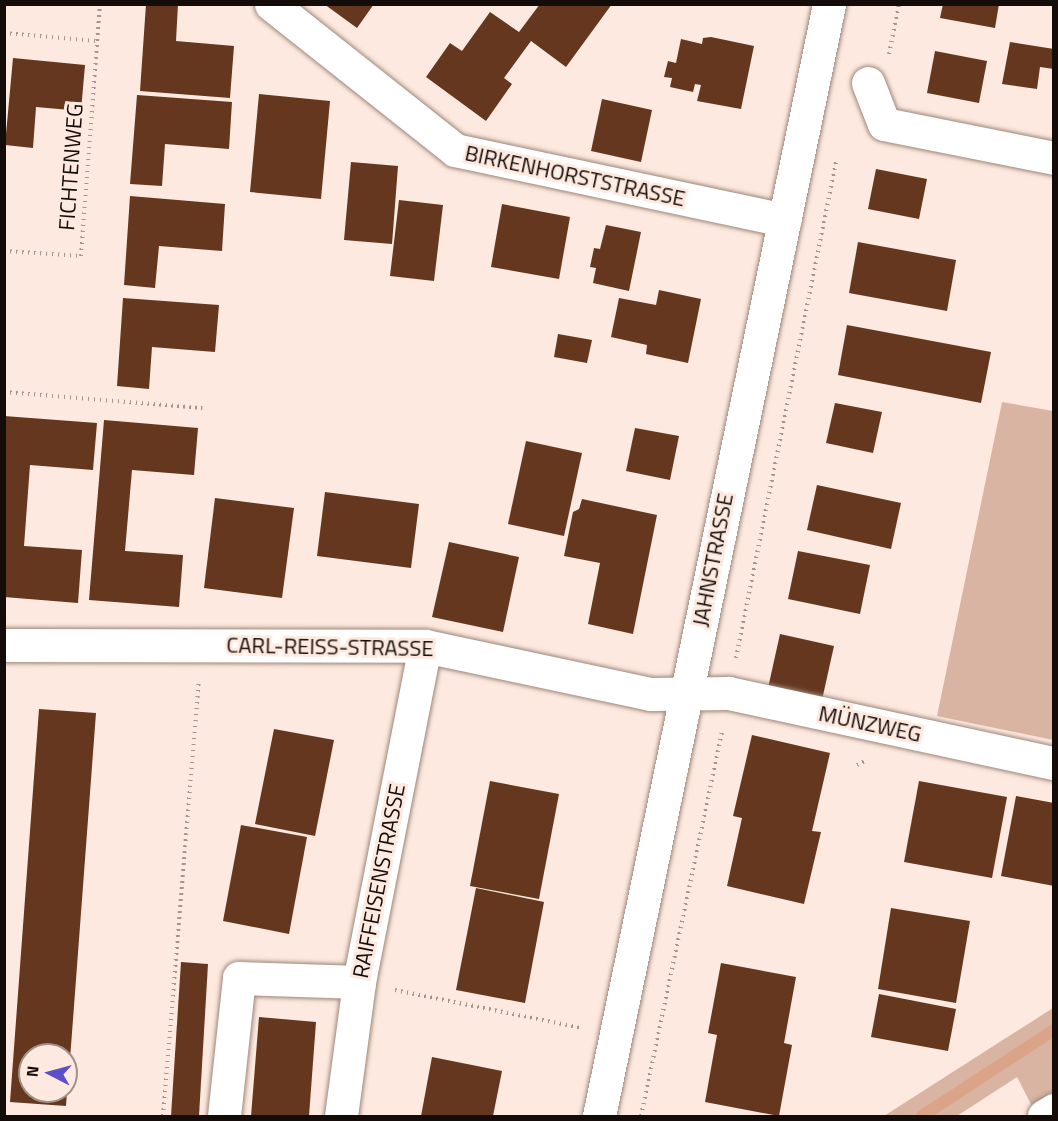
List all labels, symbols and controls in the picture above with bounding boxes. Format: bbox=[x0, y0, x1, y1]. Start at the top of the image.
street label: FICHTENWEG bbox=[53, 103, 89, 231]
street label: BIRKENHORSTSTRASSE bbox=[463, 140, 687, 212]
street label: JAHNSTRASSE bbox=[687, 491, 739, 629]
street label: CARL-REISS-STRASSE bbox=[226, 632, 434, 662]
street label: MÜNZWEG bbox=[816, 700, 924, 748]
street label: RAIFFEISENSTRASSE bbox=[347, 782, 411, 980]
north arrow bbox=[18, 1043, 78, 1103]
text: N bbox=[20, 1065, 45, 1078]

